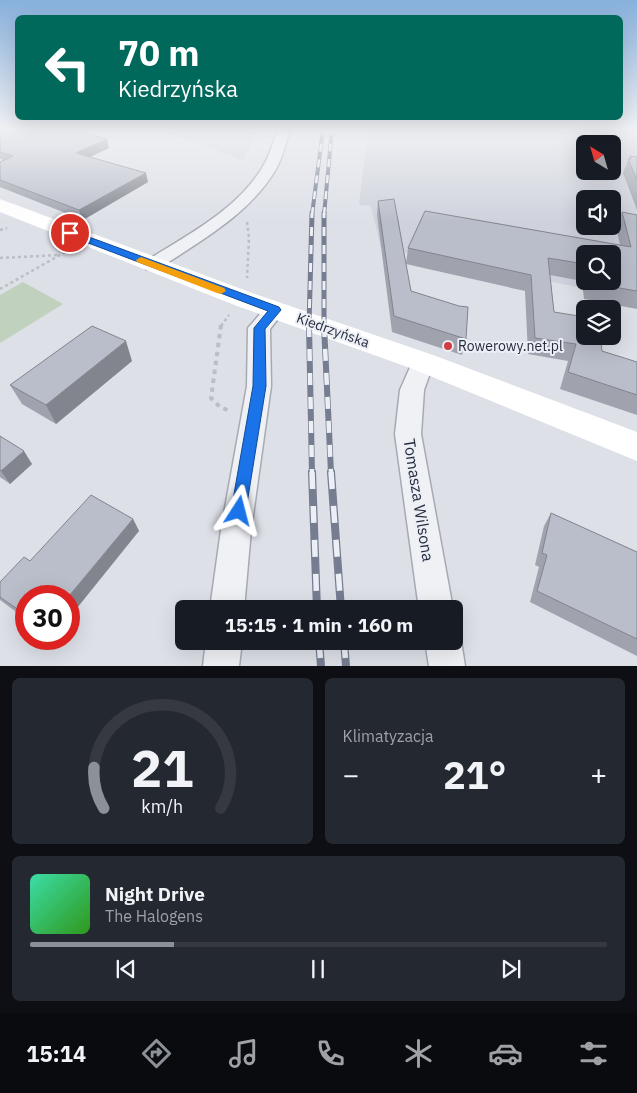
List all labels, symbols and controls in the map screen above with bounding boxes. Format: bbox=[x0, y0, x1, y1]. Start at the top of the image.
text: 70 m bbox=[118, 30, 200, 76]
icon: left bbox=[35, 35, 100, 100]
text: Kiedrzyńska bbox=[118, 74, 238, 103]
north arrow bbox=[576, 135, 621, 180]
map controls bbox=[576, 135, 621, 345]
button: sound bbox=[576, 190, 621, 235]
pin bbox=[49, 212, 91, 254]
icon: arrive bbox=[56, 219, 84, 247]
button: search bbox=[576, 245, 621, 290]
button: layers bbox=[576, 300, 621, 345]
street label: Kiedrzyńska bbox=[294, 308, 372, 352]
place label: Rowerowy.net.pl bbox=[458, 337, 563, 355]
marker: Rowerowy.net.pl bbox=[442, 340, 454, 352]
street label: Tomasza Wilsona bbox=[399, 437, 439, 563]
position arrow bbox=[212, 484, 264, 536]
speed limit sign: 30 bbox=[15, 585, 80, 650]
text: 15:15 · 1 min · 160 m bbox=[225, 613, 413, 637]
text: Klimatyzacja bbox=[343, 726, 434, 746]
text: 21 bbox=[131, 734, 193, 801]
text: 21° bbox=[443, 750, 506, 799]
text: − bbox=[343, 756, 359, 793]
text: + bbox=[590, 756, 607, 793]
text: km/h bbox=[141, 795, 183, 818]
text: Night Drive bbox=[105, 882, 205, 906]
text: The Halogens bbox=[105, 906, 203, 926]
icon: previous bbox=[112, 955, 140, 983]
icon: pause bbox=[304, 955, 332, 983]
icon: next bbox=[497, 955, 525, 983]
icon: directions bbox=[139, 1036, 174, 1071]
icon: music bbox=[226, 1036, 261, 1071]
icon: phone bbox=[313, 1036, 348, 1071]
icon: climate bbox=[401, 1036, 436, 1071]
icon: car bbox=[488, 1036, 523, 1071]
icon: filters bbox=[576, 1036, 611, 1071]
text: 15:14 bbox=[26, 1039, 86, 1068]

